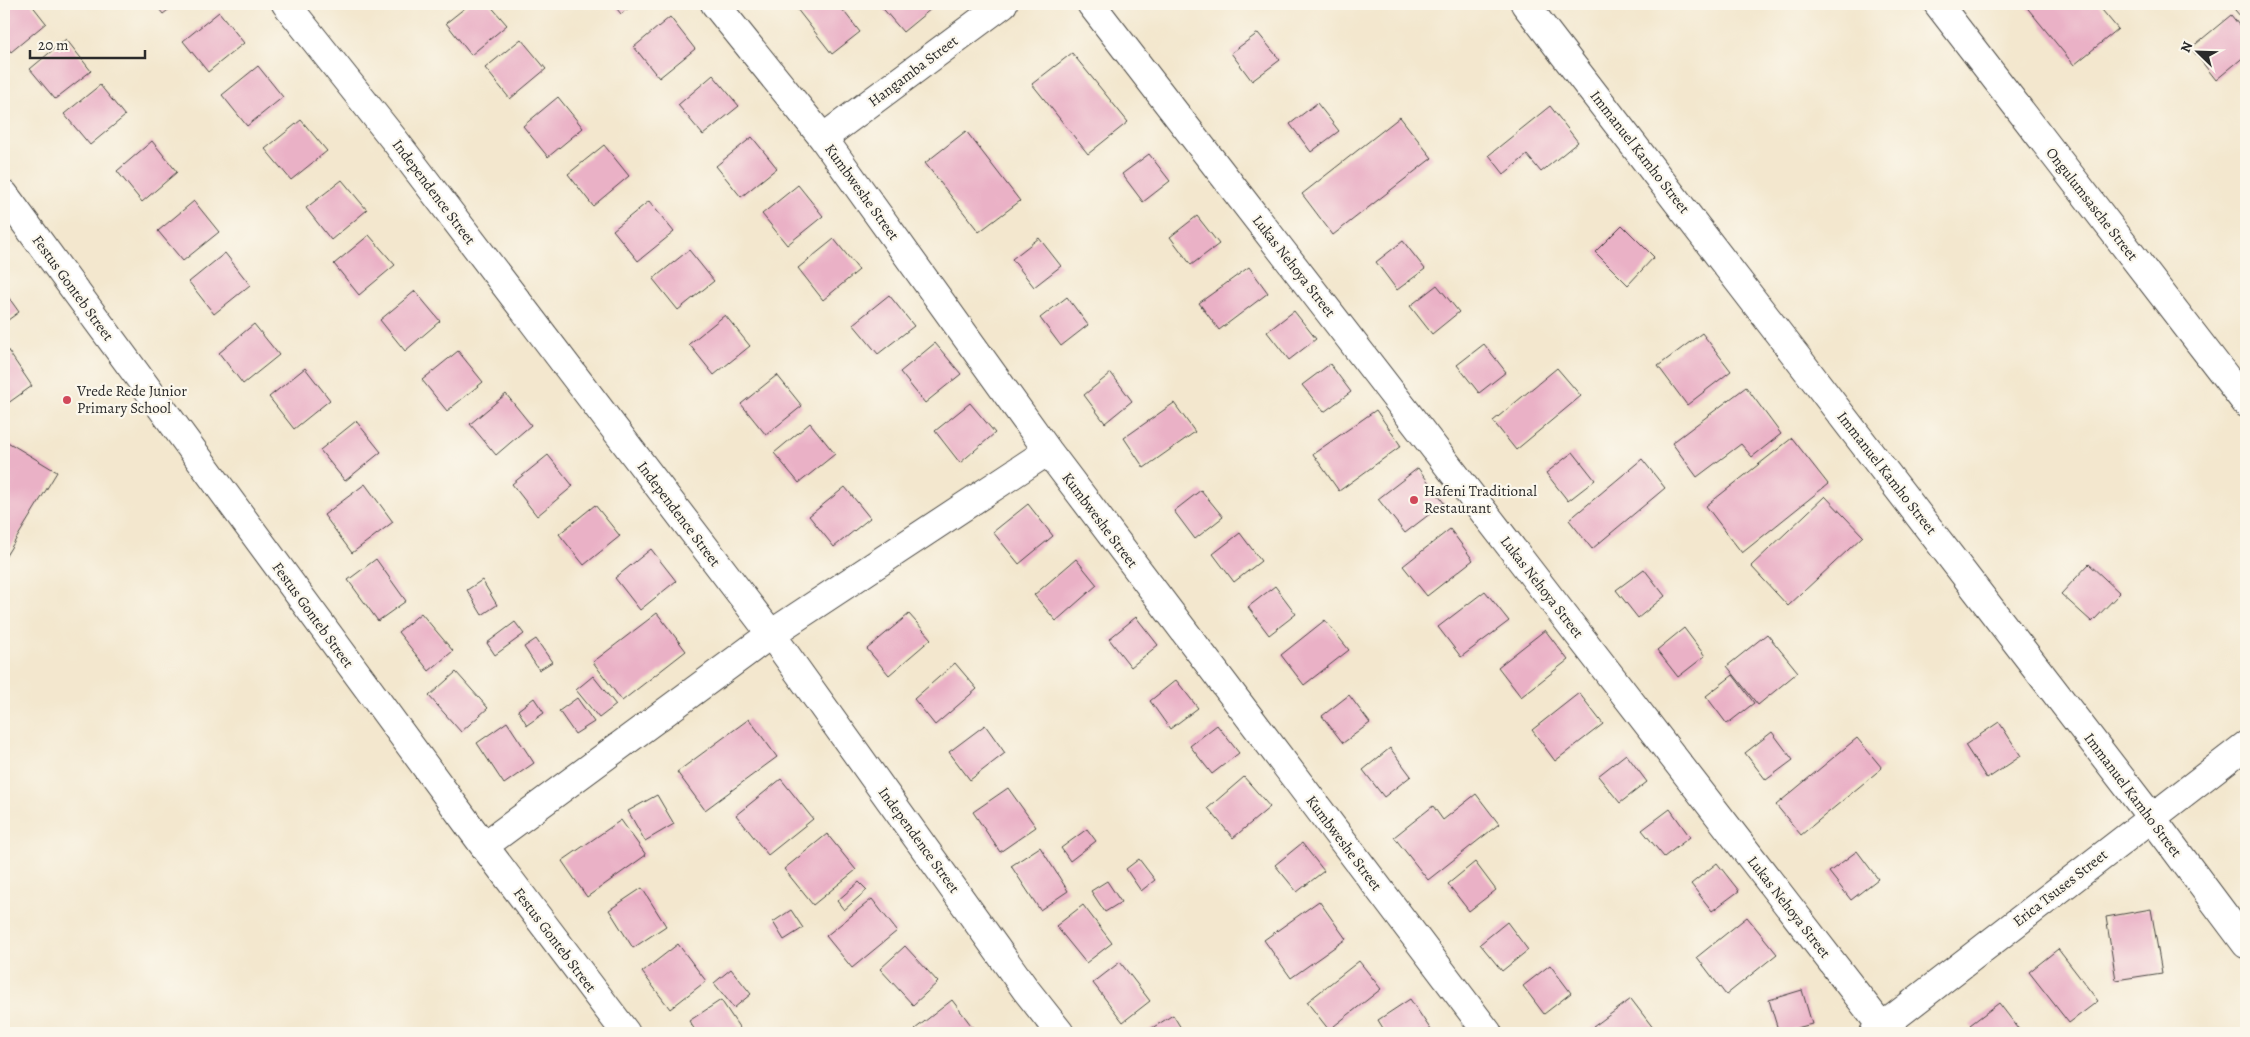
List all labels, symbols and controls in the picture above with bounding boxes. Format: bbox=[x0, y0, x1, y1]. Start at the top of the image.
scale bar bbox=[30, 28, 145, 60]
north arrow bbox=[2172, 28, 2222, 78]
street label: Hangamba Street bbox=[864, 31, 962, 111]
text: 20 m bbox=[38, 35, 69, 55]
text: N bbox=[2176, 39, 2197, 56]
street label: Immanuel Kamho Street bbox=[1586, 86, 1694, 218]
street label: Independence Street bbox=[388, 135, 480, 249]
street label: Kumbweshe Street bbox=[820, 140, 904, 244]
street label: Ongulumsasche Street bbox=[2041, 143, 2143, 265]
street label: Lukas Nehoya Street bbox=[1248, 211, 1340, 321]
street label: Festus Gonteb Street bbox=[28, 231, 118, 345]
place label: Vrede Rede Junior Primary School bbox=[76, 381, 187, 418]
marker: Vrede Rede Junior Primary School bbox=[61, 394, 73, 406]
street label: Immanuel Kamho Street bbox=[1833, 407, 1941, 539]
street label: Independence Street bbox=[633, 457, 725, 571]
street label: Kumbweshe Street bbox=[1057, 468, 1143, 572]
place label: Hafeni Traditional Restaurant bbox=[1424, 481, 1537, 518]
marker: Hafeni Traditional Restaurant bbox=[1408, 494, 1420, 506]
street label: Lukas Nehoya Street bbox=[1496, 532, 1588, 642]
street label: Festus Gonteb Street bbox=[268, 558, 358, 672]
street label: Immanuel Kamho Street bbox=[2080, 729, 2186, 861]
street label: Independence Street bbox=[874, 783, 964, 897]
street label: Kumbweshe Street bbox=[1301, 791, 1387, 895]
street label: Erica Tsuses Street bbox=[2009, 845, 2111, 931]
street label: Lukas Nehoya Street bbox=[1743, 852, 1835, 962]
street label: Festus Gonteb Street bbox=[509, 884, 601, 997]

